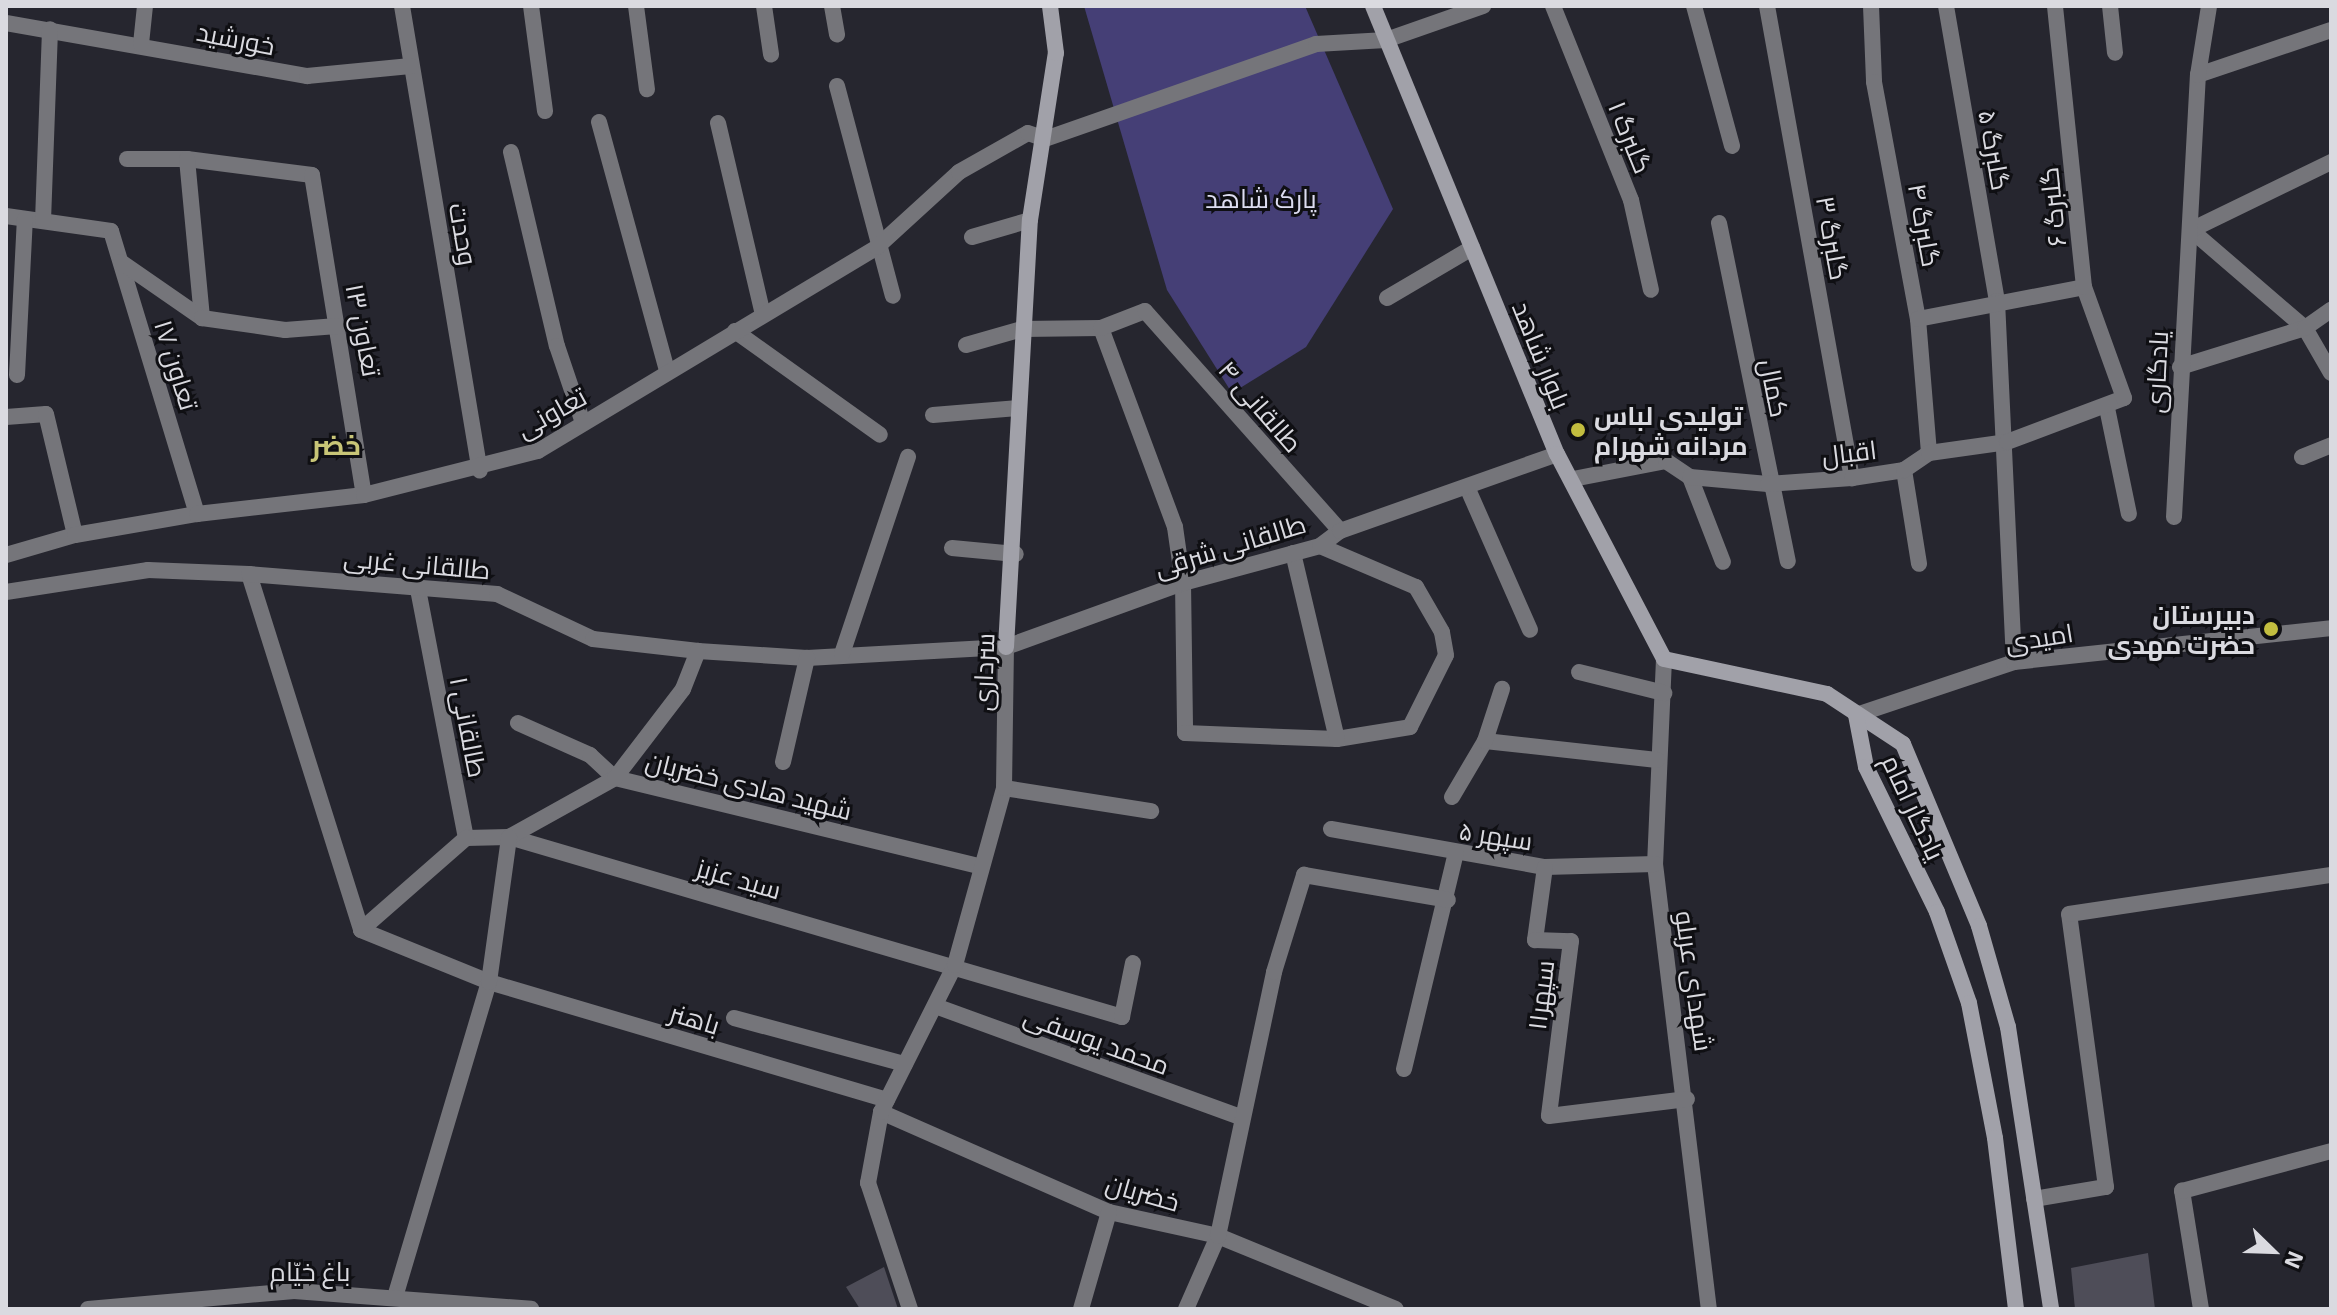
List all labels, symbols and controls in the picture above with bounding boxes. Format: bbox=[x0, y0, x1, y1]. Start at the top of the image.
street label: خورشید bbox=[194, 15, 278, 61]
street label: گلبرگ ۱ bbox=[1602, 96, 1660, 178]
street label: گلبرگ ۵ bbox=[1973, 107, 2017, 193]
street label: گلبرگ ۶ bbox=[2032, 166, 2072, 248]
street label: گلبرگ ۴ bbox=[1902, 181, 1948, 269]
park label: پارک شاهد bbox=[1205, 182, 1317, 214]
street label: گلبرگ ۳ bbox=[1810, 194, 1856, 282]
street label: وحدت bbox=[443, 200, 485, 268]
street label: تعاون ۱۳ bbox=[340, 281, 388, 379]
street label: بلوار شاهد bbox=[1506, 297, 1578, 413]
street label: تعاون ۱۷ bbox=[149, 316, 205, 414]
street label: یادگاری bbox=[2138, 330, 2174, 414]
street label: طالقانی ۴ bbox=[1213, 354, 1309, 458]
street label: کمال bbox=[1754, 356, 1796, 420]
street label: تعاونی bbox=[511, 380, 591, 444]
place label: تولیدی لباس مردانه شهرام bbox=[1594, 399, 1748, 460]
marker: تولیدی لباس مردانه شهرام bbox=[1569, 421, 1587, 439]
district label: خضر bbox=[311, 427, 361, 461]
street label: اقبال bbox=[1820, 433, 1878, 471]
street label: طالقانی شرقی bbox=[1151, 507, 1309, 583]
street label: طالقانی غربی bbox=[342, 541, 492, 585]
place label: دبیرستان حضرت مهدی bbox=[2107, 598, 2255, 660]
street label: امیدی bbox=[2003, 616, 2075, 658]
marker: دبیرستان حضرت مهدی bbox=[2262, 620, 2280, 638]
street label: سرداری bbox=[966, 632, 1000, 712]
street label: طالقانی ۱ bbox=[444, 674, 494, 780]
street label: شهید هادی خضریان bbox=[643, 744, 855, 826]
street label: یادگار امام bbox=[1876, 749, 1952, 865]
street label: سپهر ۵ bbox=[1457, 814, 1535, 856]
street label: سید عزیز bbox=[693, 851, 785, 905]
street label: شهدای عربلو bbox=[1670, 909, 1720, 1053]
street label: سپهر۱۱ bbox=[1520, 958, 1560, 1032]
street label: باهنر bbox=[666, 996, 724, 1040]
street label: محمد یوسفی bbox=[1020, 999, 1174, 1081]
street label: خضریان bbox=[1102, 1167, 1184, 1217]
north arrow bbox=[2233, 1211, 2313, 1291]
text: N bbox=[2280, 1248, 2310, 1273]
street label: باغ خیّام bbox=[270, 1255, 350, 1287]

